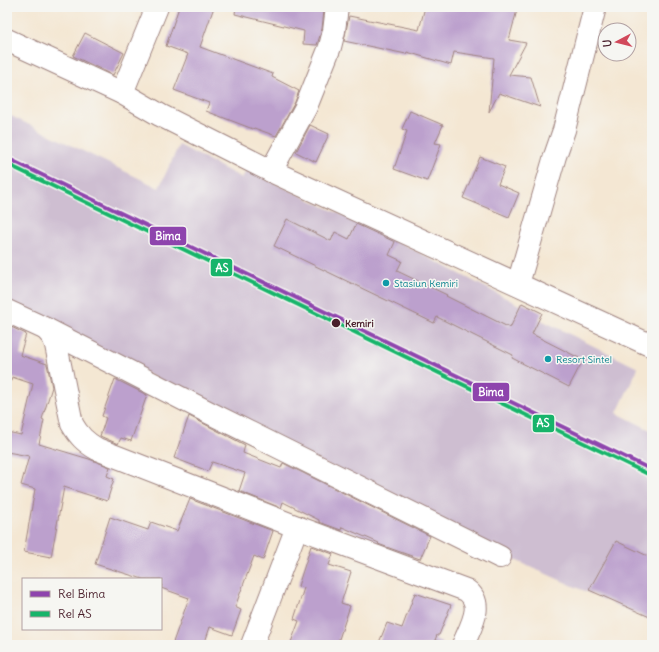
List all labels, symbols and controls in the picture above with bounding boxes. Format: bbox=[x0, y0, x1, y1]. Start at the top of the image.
north arrow bbox=[597, 22, 637, 62]
text: U bbox=[600, 39, 614, 48]
line badge: Bima bbox=[149, 226, 187, 246]
text: Bima bbox=[155, 229, 182, 243]
line badge: AS bbox=[210, 258, 233, 277]
text: AS bbox=[215, 261, 229, 275]
place label: Stasiun Kemiri bbox=[394, 277, 458, 290]
marker: Stasiun Kemiri bbox=[381, 278, 391, 288]
marker: Kemiri bbox=[330, 317, 342, 329]
place label: Kemiri bbox=[345, 317, 374, 330]
place label: Resort Sintel bbox=[556, 353, 612, 366]
marker: Resort Sintel bbox=[543, 354, 553, 364]
line badge: Bima bbox=[472, 382, 510, 402]
text: Bima bbox=[478, 385, 505, 399]
line badge: AS bbox=[532, 414, 555, 433]
text: AS bbox=[536, 416, 550, 430]
legend bbox=[22, 578, 162, 630]
text: Rel Bima bbox=[58, 586, 105, 601]
text: Rel AS bbox=[58, 606, 92, 621]

